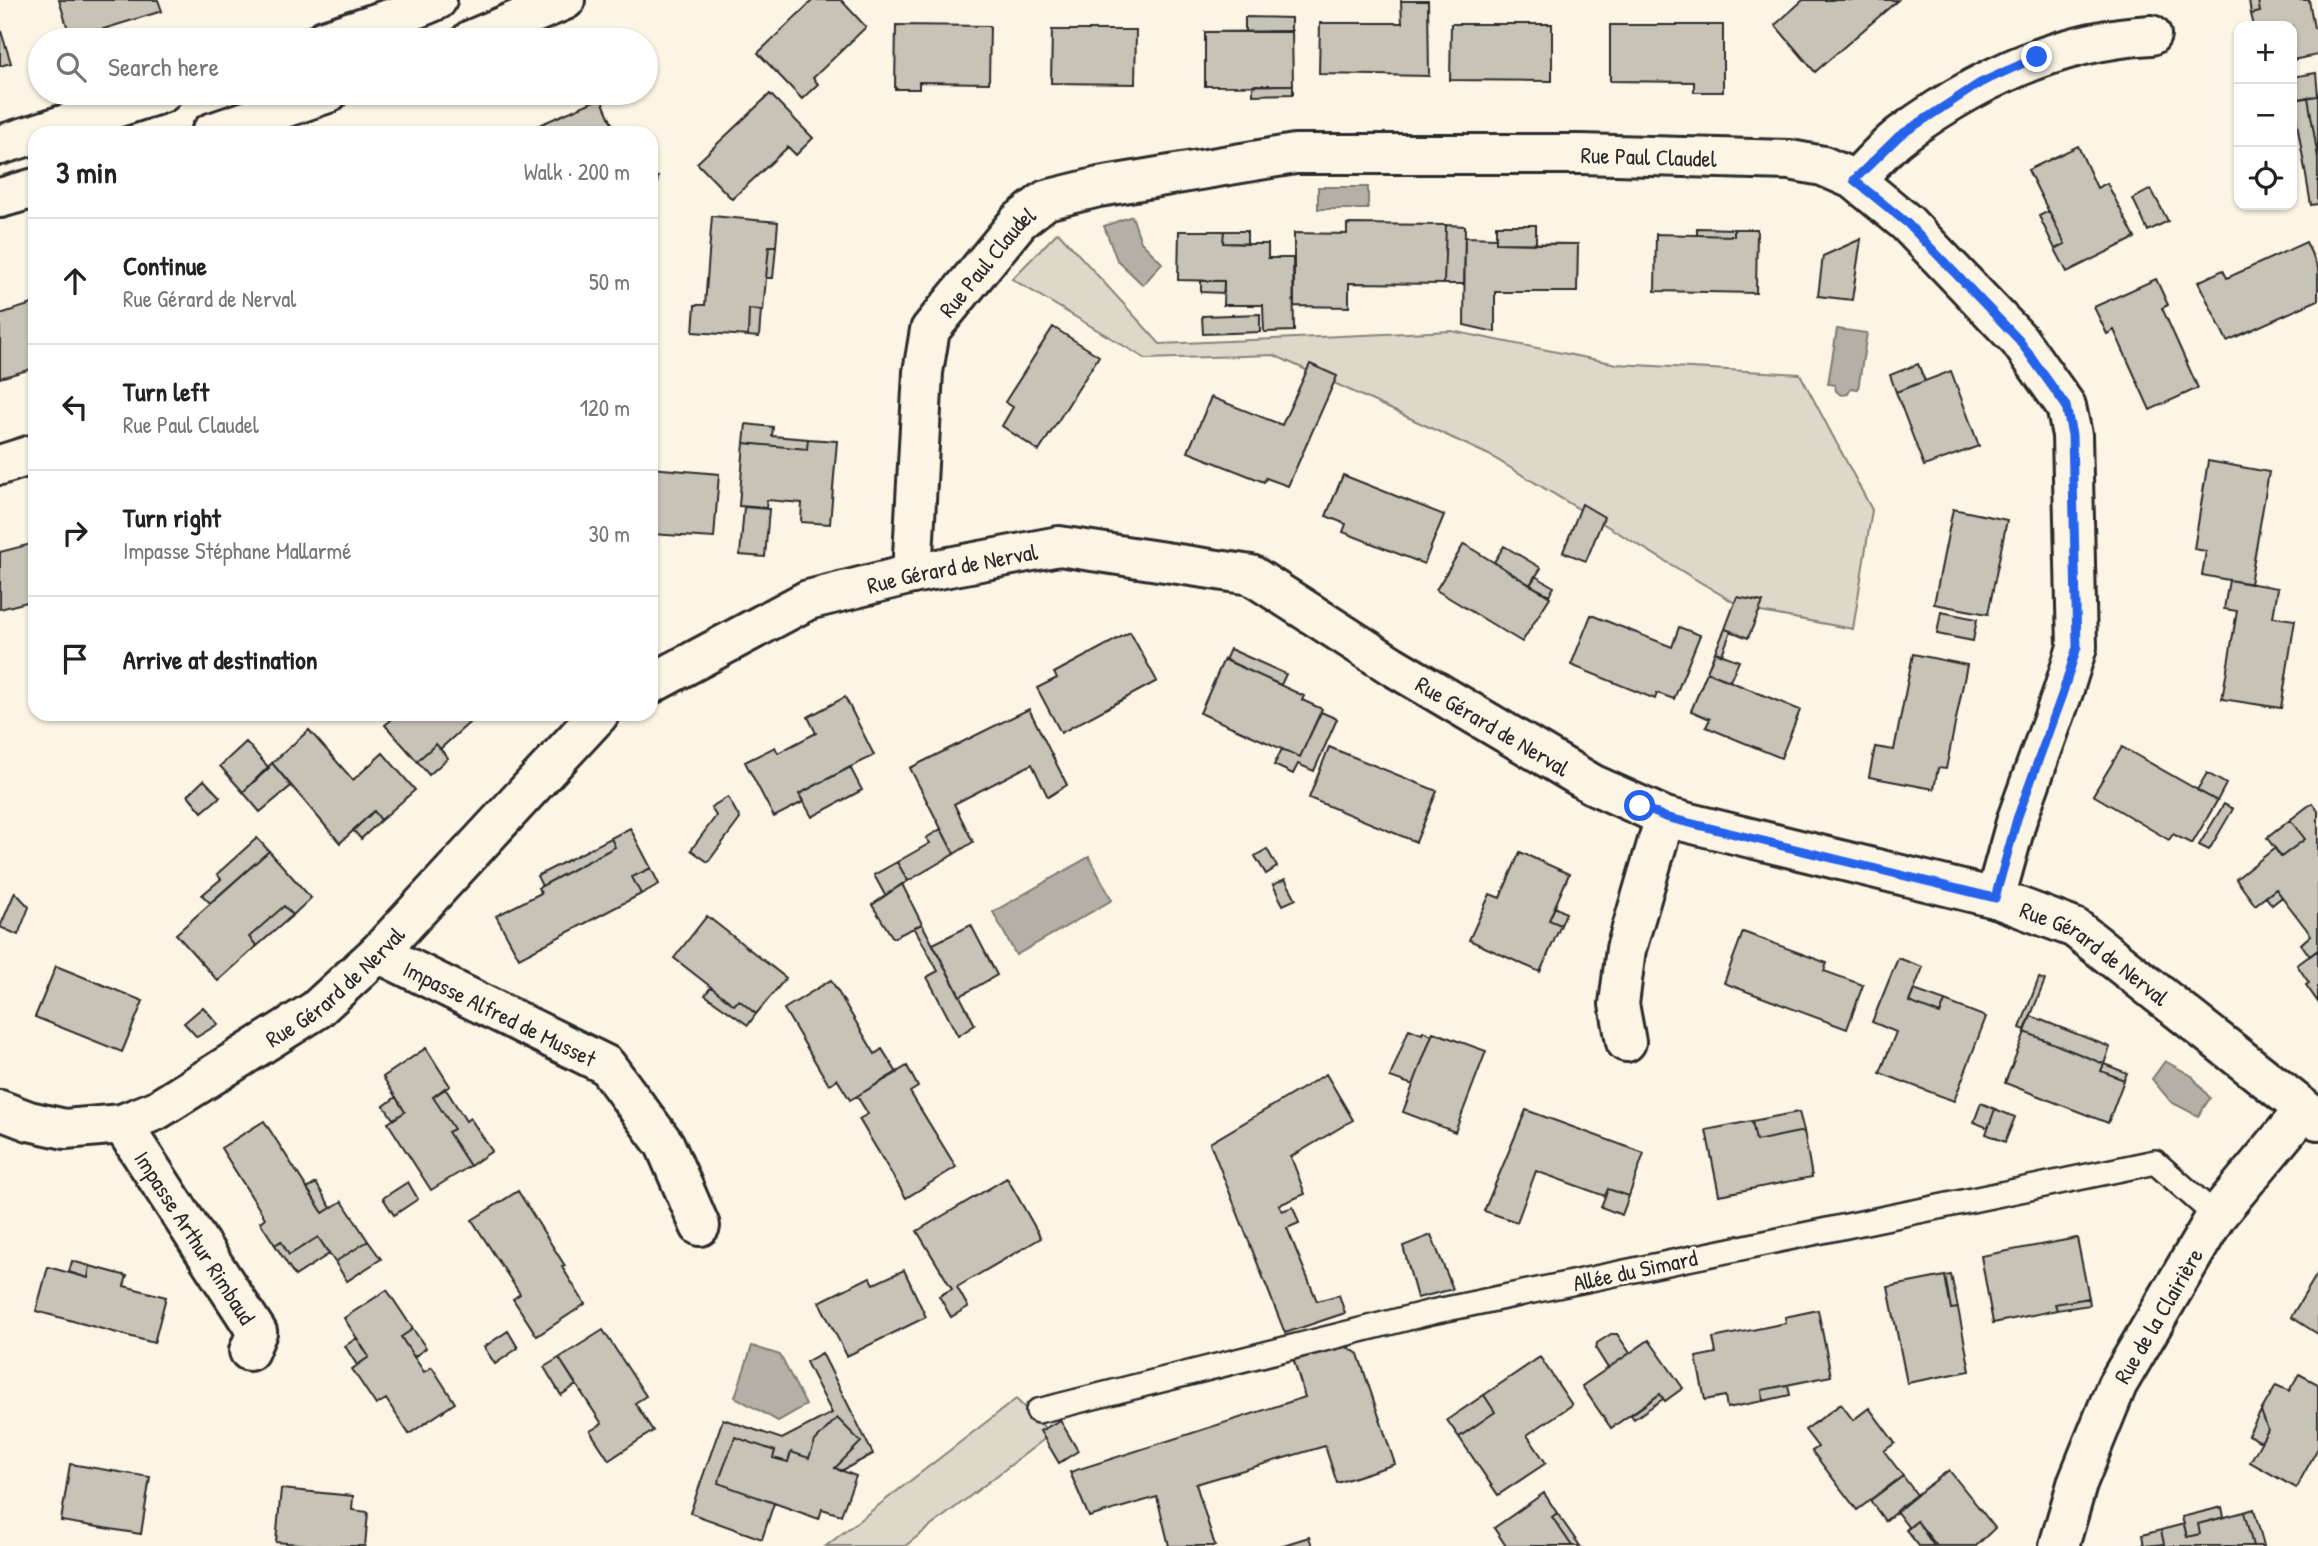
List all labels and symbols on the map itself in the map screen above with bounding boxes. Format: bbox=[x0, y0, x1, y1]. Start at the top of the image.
route end bbox=[2021, 41, 2052, 72]
street label: Rue Paul Claudel bbox=[1580, 139, 1718, 173]
street label: Rue Paul Claudel bbox=[931, 198, 1042, 323]
street label: Rue Gérard de Nerval bbox=[864, 535, 1041, 600]
street label: Rue Gérard de Nerval bbox=[1410, 668, 1576, 783]
route start bbox=[1624, 790, 1655, 821]
street label: Rue Gérard de Nerval bbox=[2016, 893, 2177, 1013]
street label: Rue Gérard de Nerval bbox=[259, 918, 412, 1054]
street label: Impasse Alfred de Musset bbox=[398, 953, 603, 1074]
street label: Impasse Arthur Rimbaud bbox=[128, 1144, 263, 1330]
street label: Allée du Simard bbox=[1570, 1242, 1700, 1298]
street label: Rue de la Clairière bbox=[2106, 1242, 2210, 1389]

